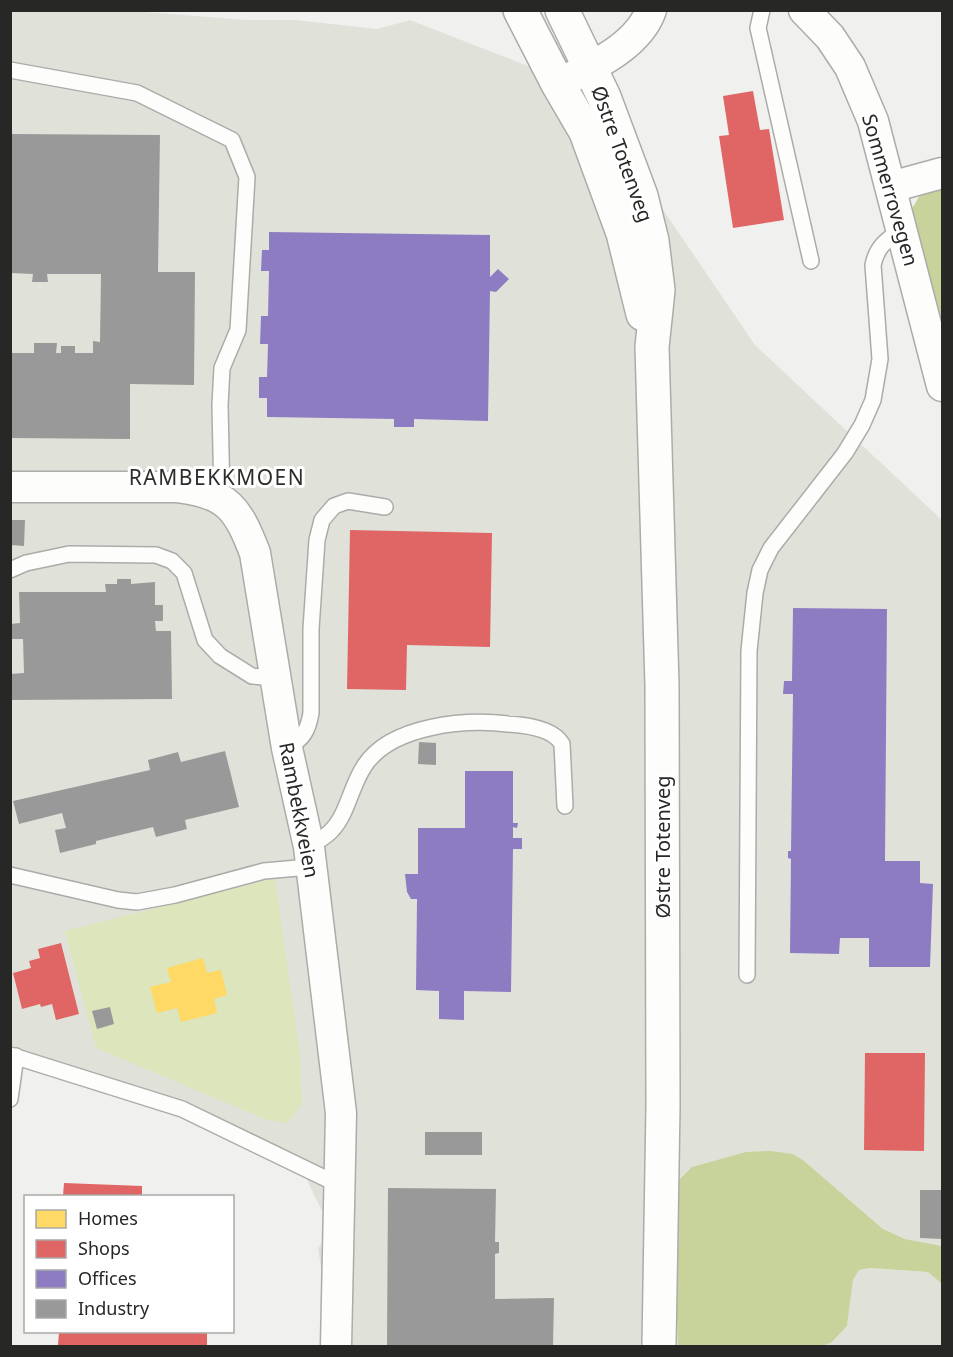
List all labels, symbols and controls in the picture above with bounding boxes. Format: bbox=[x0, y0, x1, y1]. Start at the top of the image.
street label: Østre Totenveg bbox=[585, 82, 660, 226]
street label: Sommerrovegen bbox=[856, 111, 925, 269]
district label: RAMBEKKMOEN bbox=[129, 463, 305, 491]
street label: Rambekkveien bbox=[273, 740, 326, 880]
street label: Østre Totenveg bbox=[649, 775, 676, 919]
legend bbox=[24, 1195, 234, 1333]
text: Homes bbox=[78, 1206, 138, 1230]
text: Shops bbox=[78, 1236, 130, 1260]
text: Offices bbox=[78, 1266, 137, 1290]
text: Industry bbox=[78, 1296, 150, 1320]

